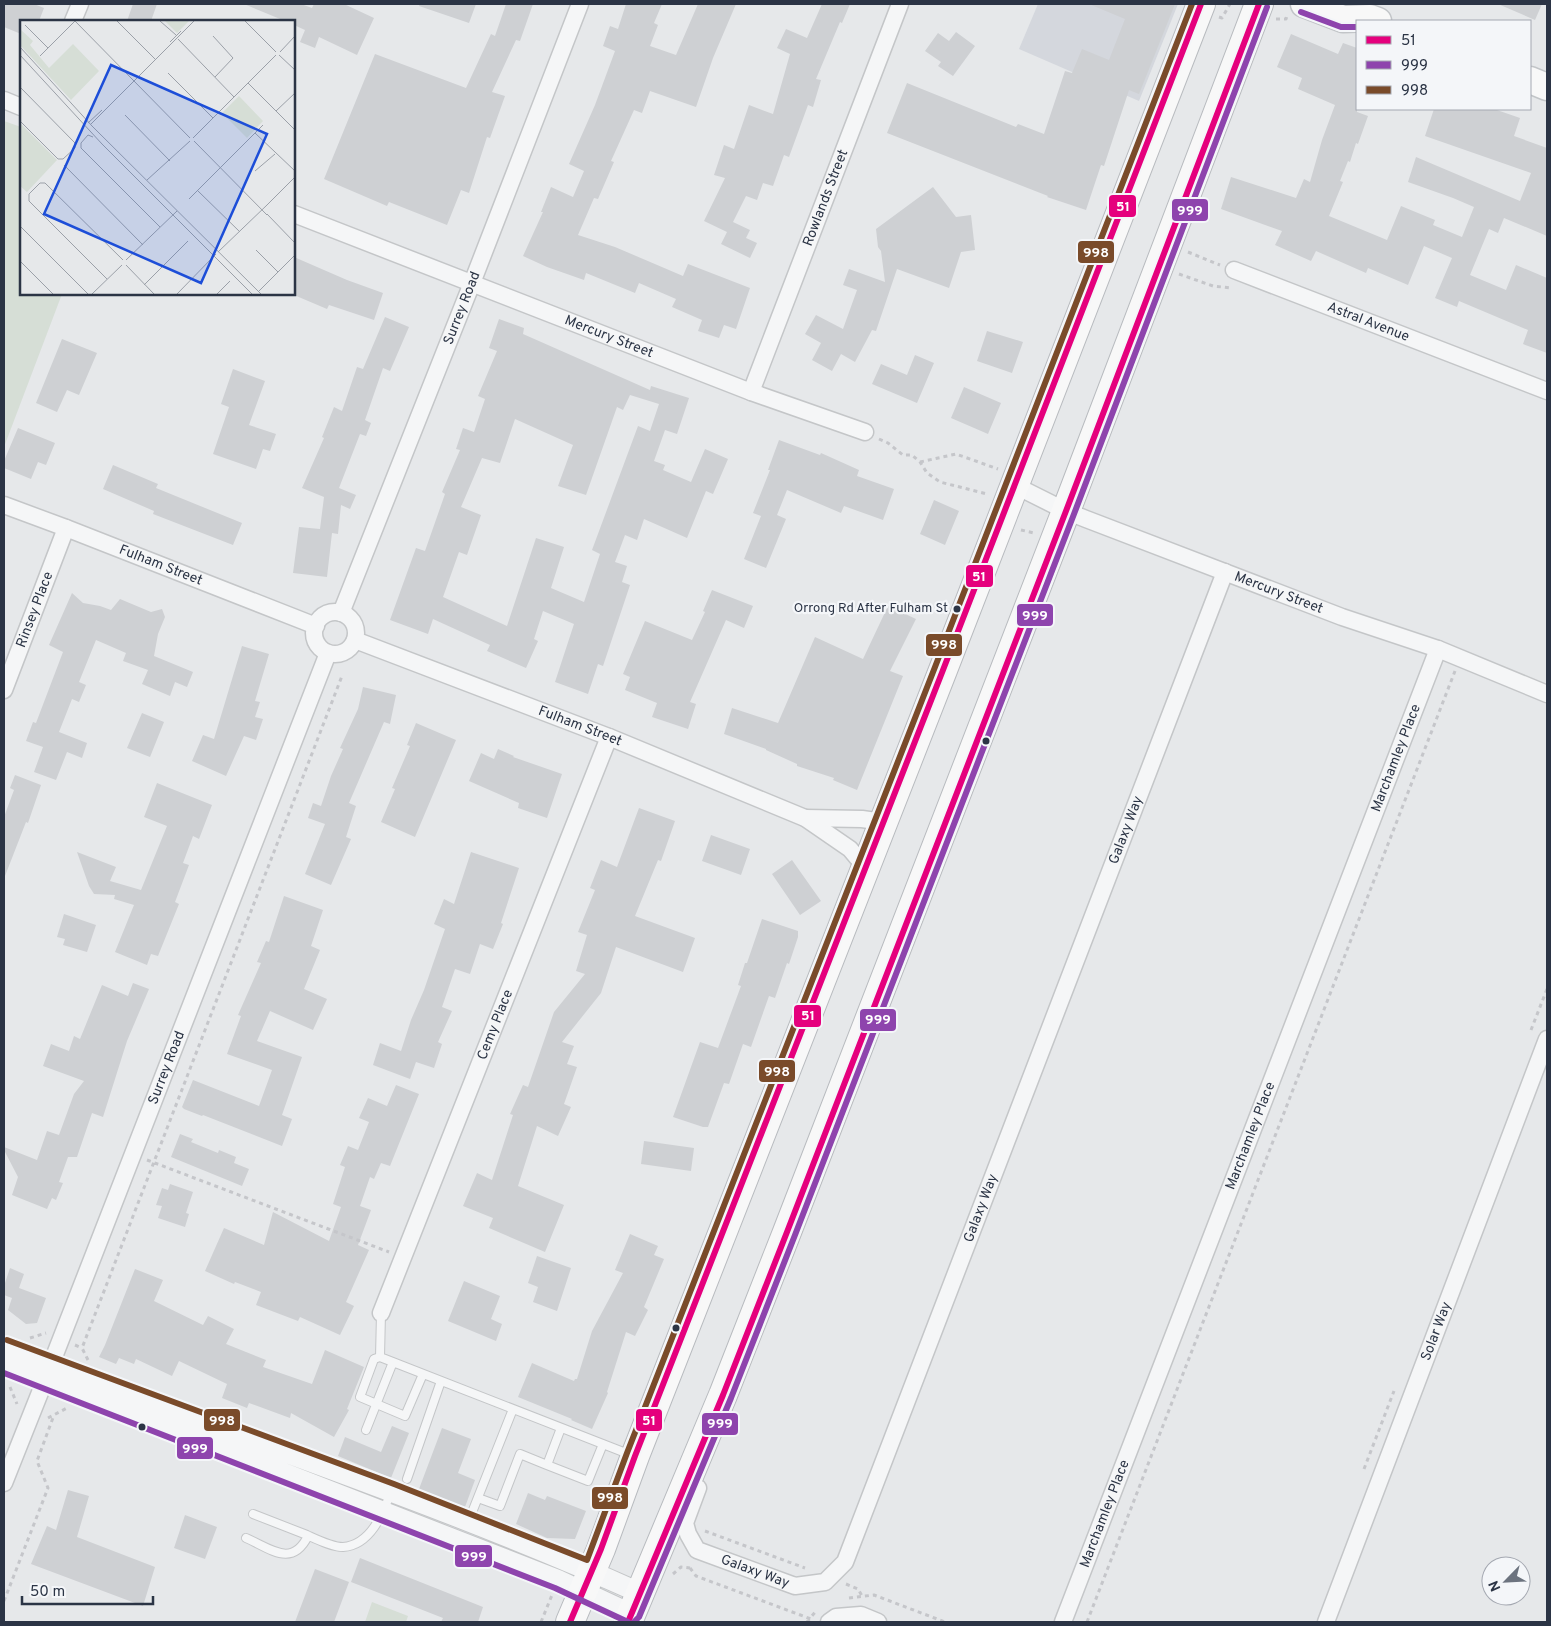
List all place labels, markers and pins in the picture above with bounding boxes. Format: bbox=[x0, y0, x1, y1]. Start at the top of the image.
place label: Orrong Rd After Fulham St bbox=[794, 601, 948, 617]
marker: Orrong Rd After Fulham St bbox=[952, 604, 962, 614]
unlabelled marker bbox=[981, 736, 991, 746]
unlabelled marker bbox=[671, 1323, 681, 1333]
unlabelled marker bbox=[137, 1422, 147, 1432]

